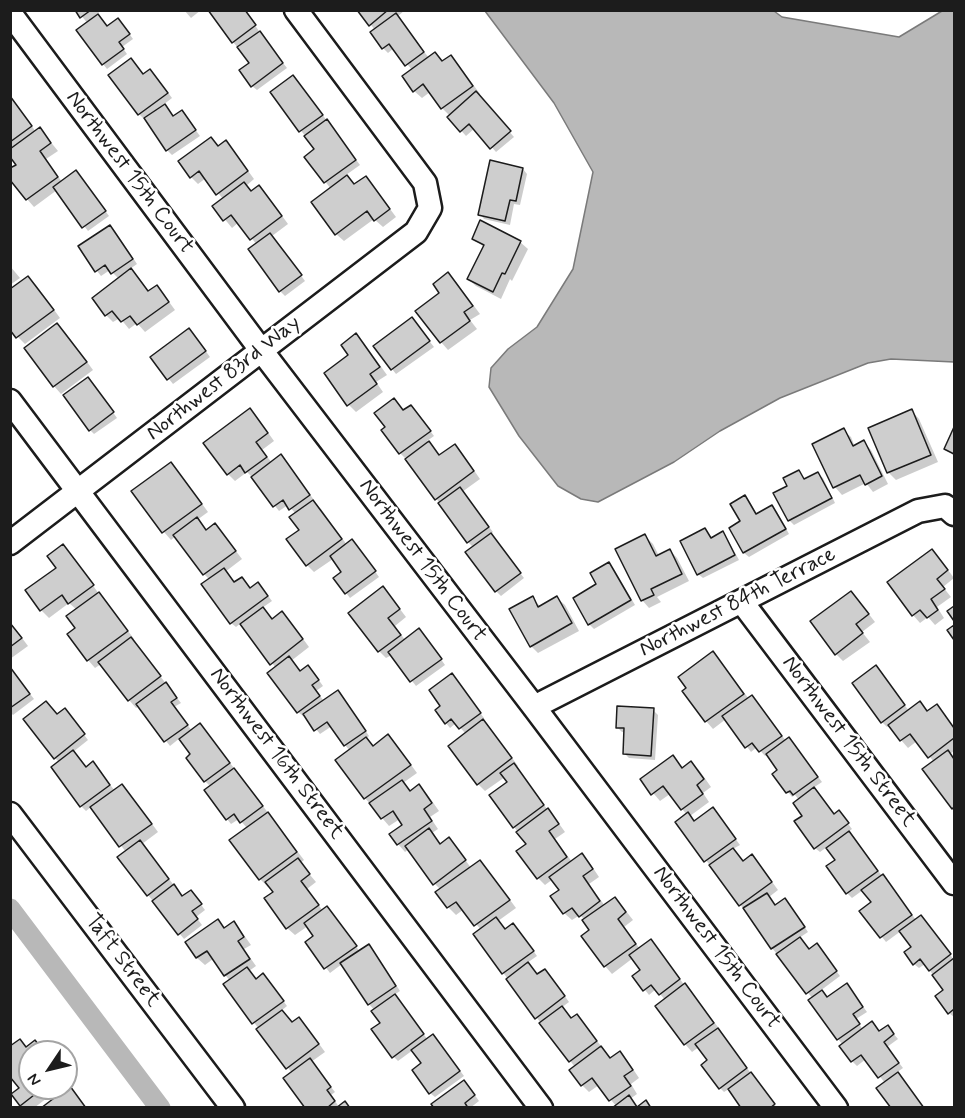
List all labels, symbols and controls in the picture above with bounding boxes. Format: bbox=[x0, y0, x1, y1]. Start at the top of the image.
street label: Northwest 15th Court bbox=[59, 86, 199, 260]
street label: Northwest 83rd Way bbox=[142, 311, 306, 447]
street label: Northwest 15th Court bbox=[352, 474, 492, 648]
street label: Northwest 84th Terrace bbox=[635, 542, 841, 664]
street label: Northwest 15th Street bbox=[775, 651, 921, 833]
street label: Northwest 16th Street bbox=[203, 663, 349, 845]
street label: Northwest 15th Court bbox=[646, 861, 786, 1035]
street label: Taft Street bbox=[78, 909, 166, 1013]
north arrow bbox=[18, 1040, 78, 1100]
text: N bbox=[23, 1069, 46, 1090]

